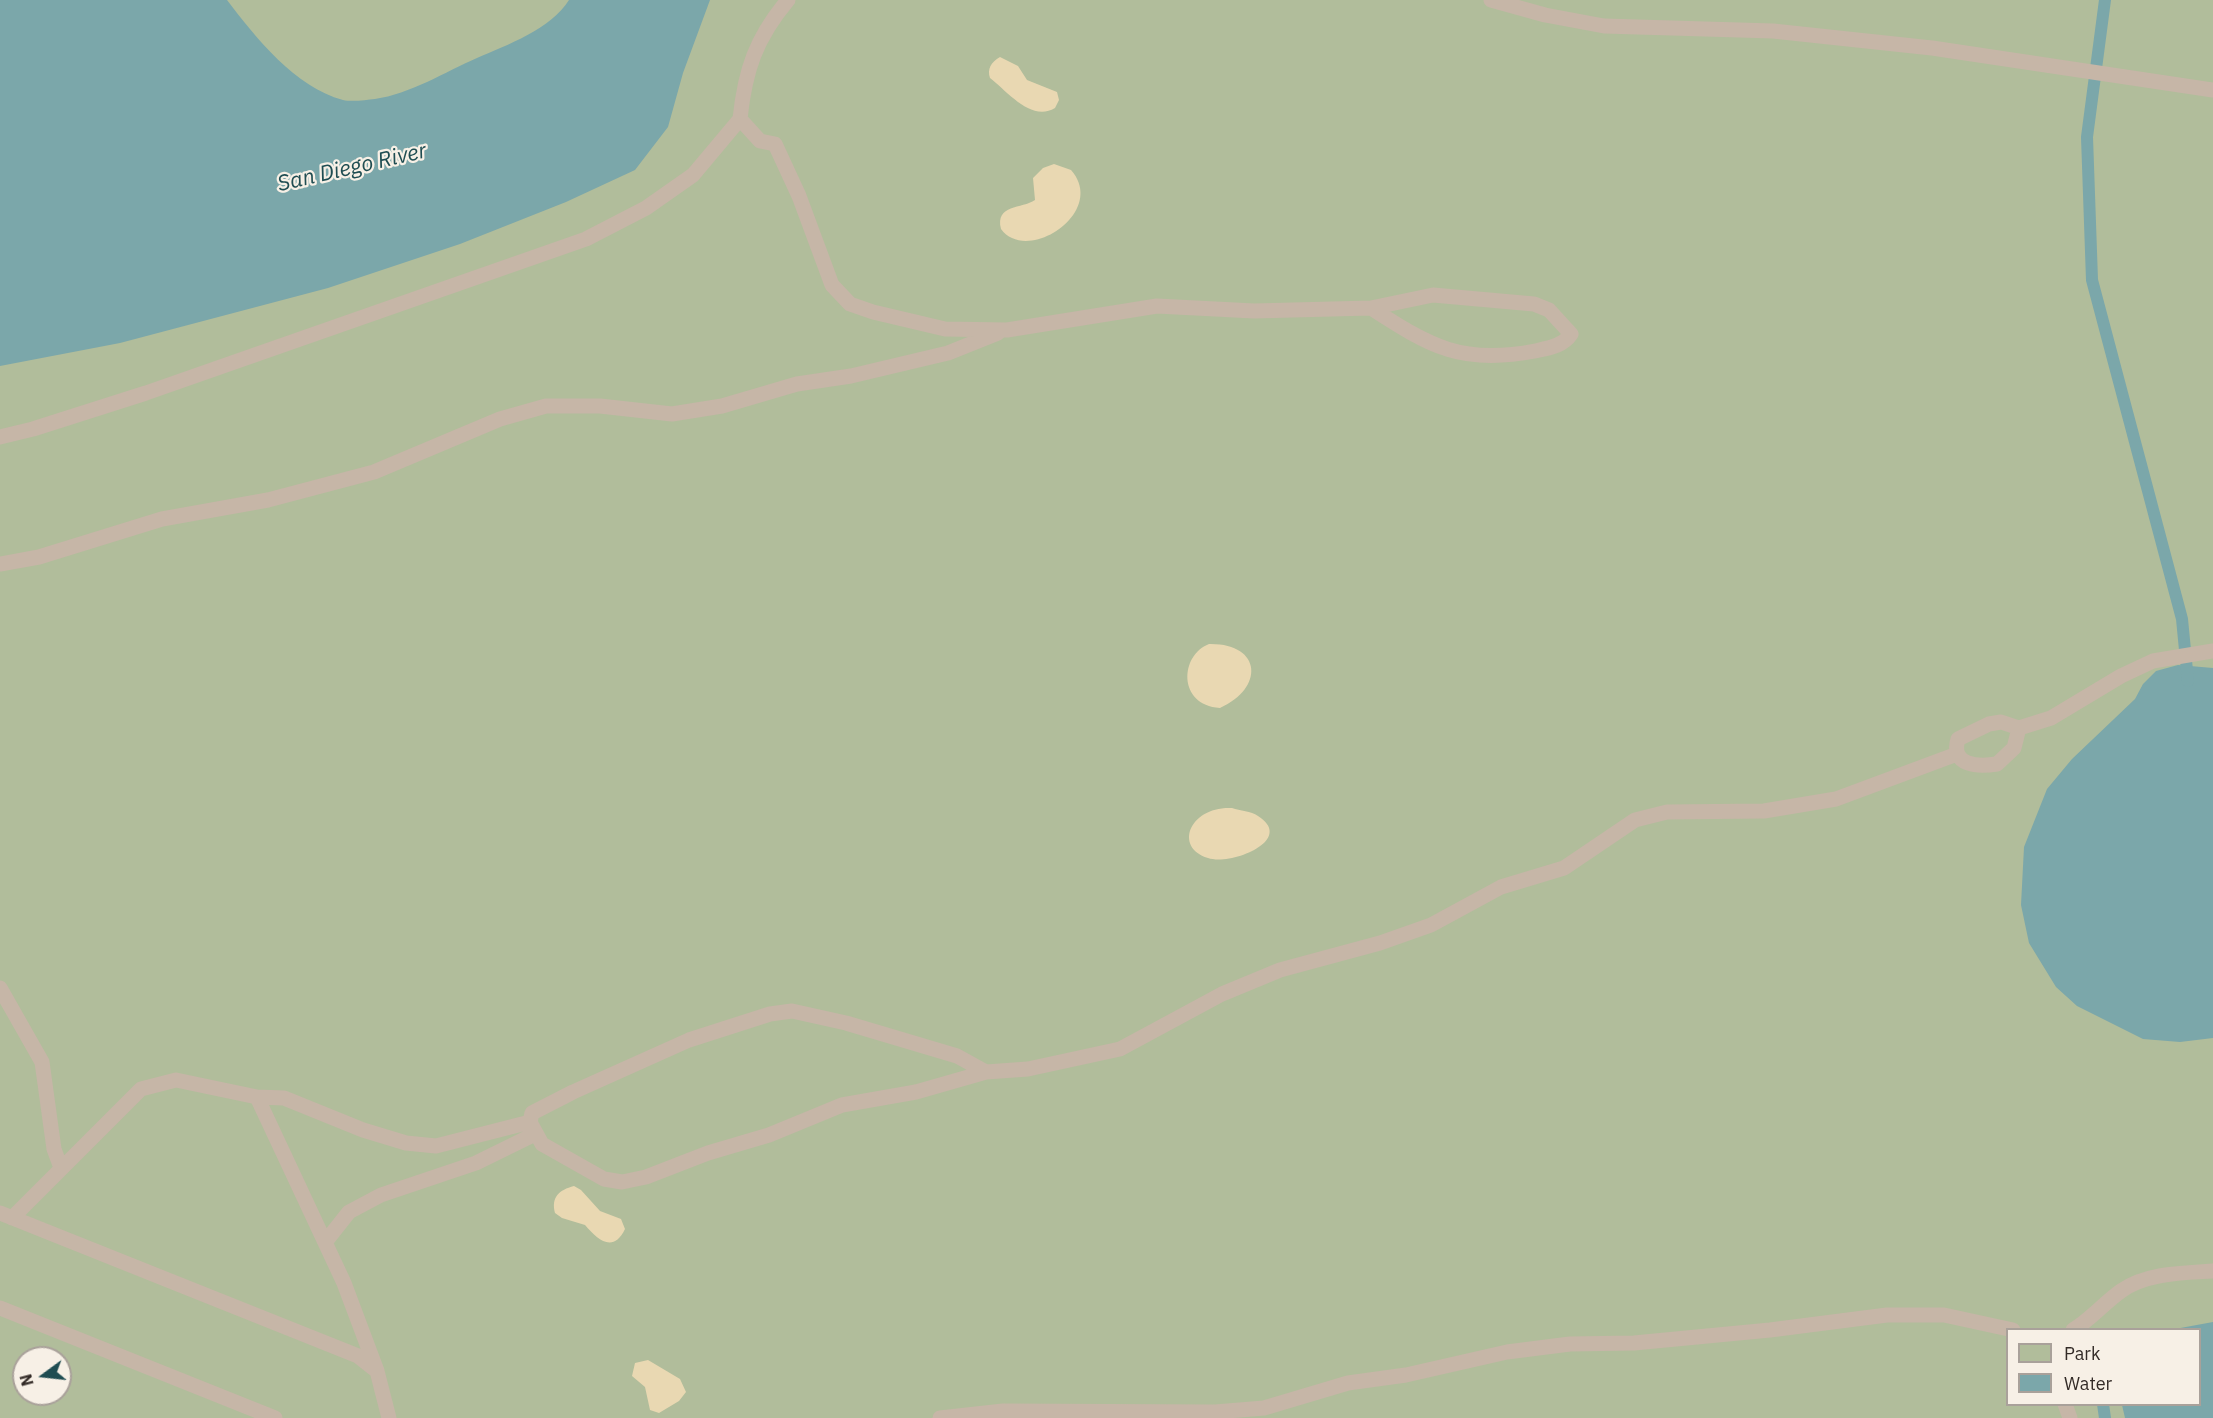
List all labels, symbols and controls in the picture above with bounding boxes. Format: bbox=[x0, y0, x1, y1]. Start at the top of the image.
water label: San Diego River bbox=[275, 138, 429, 198]
legend bbox=[2006, 1328, 2201, 1406]
text: Park bbox=[2064, 1342, 2100, 1365]
north arrow bbox=[12, 1346, 72, 1406]
text: N bbox=[15, 1372, 38, 1388]
text: Water bbox=[2064, 1372, 2112, 1395]

